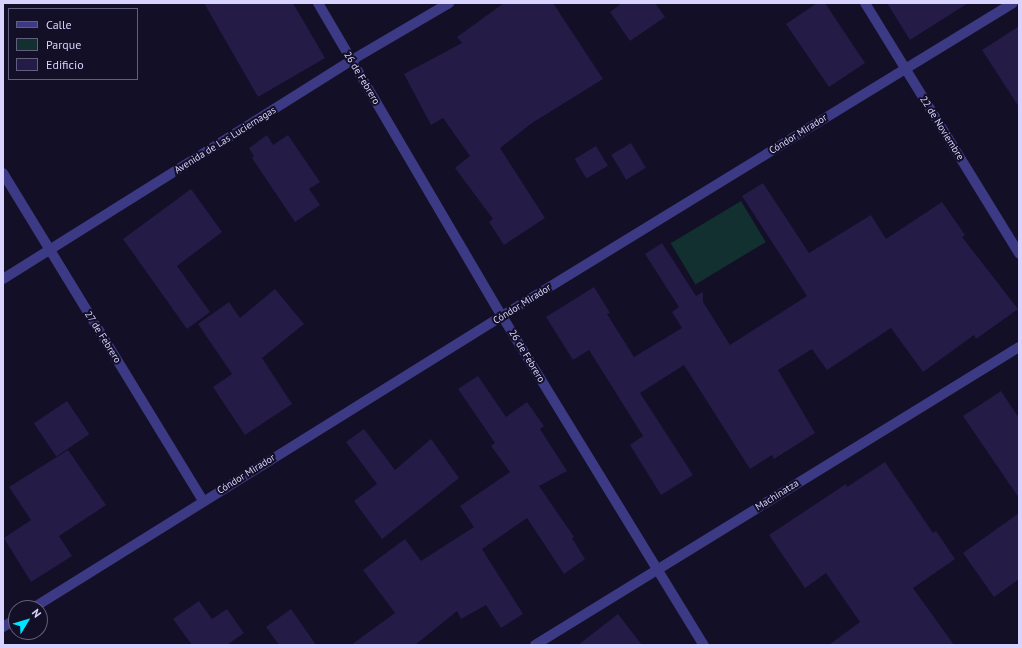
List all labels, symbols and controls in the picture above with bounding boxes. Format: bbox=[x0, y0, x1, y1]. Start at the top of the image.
legend bbox=[8, 8, 138, 80]
text: Calle bbox=[46, 17, 72, 32]
text: Parque bbox=[46, 37, 81, 52]
street label: 26 de Febrero bbox=[342, 49, 382, 107]
text: Edificio bbox=[46, 57, 84, 72]
street label: 22 de Noviembre bbox=[918, 94, 966, 162]
street label: Avenida de Las Luciernagas bbox=[172, 104, 278, 176]
street label: Cóndor Mirador bbox=[767, 111, 829, 157]
street label: Cóndor Mirador bbox=[491, 281, 553, 327]
street label: 27 de Febrero bbox=[82, 309, 124, 365]
street label: 26 de Febrero bbox=[507, 327, 547, 385]
street label: Cóndor Mirador bbox=[215, 451, 277, 497]
street label: Machinatza bbox=[753, 477, 801, 513]
north arrow bbox=[8, 600, 48, 640]
text: N bbox=[29, 606, 44, 620]

